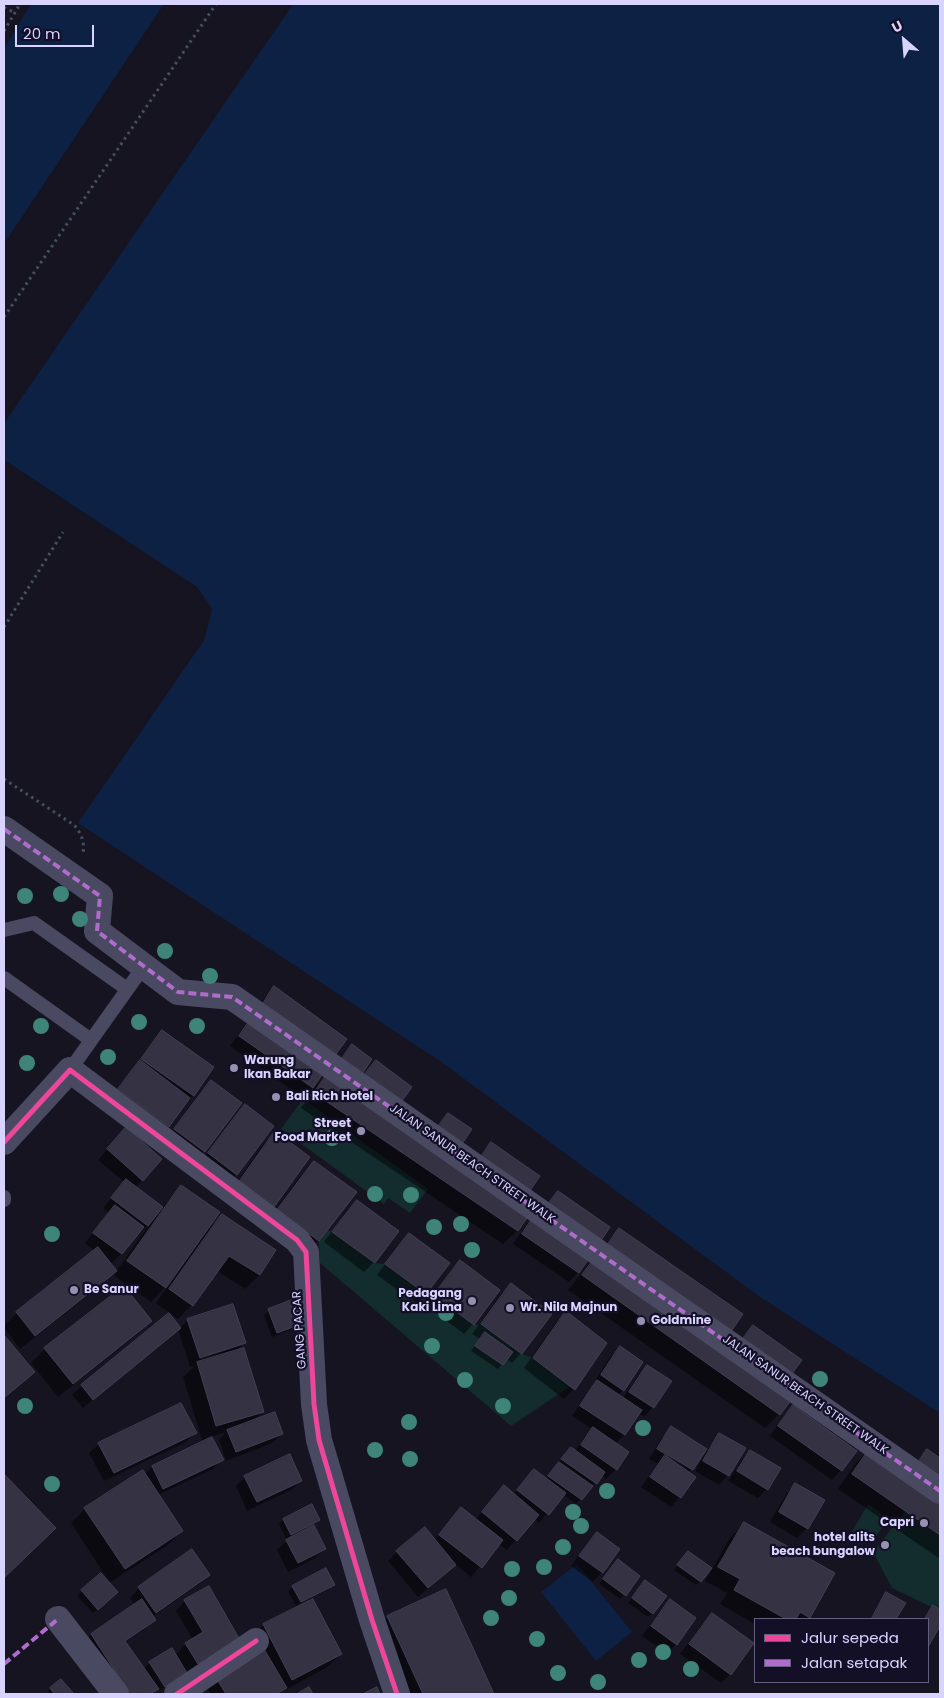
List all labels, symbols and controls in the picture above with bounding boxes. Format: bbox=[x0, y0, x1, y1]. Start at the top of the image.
scale bar bbox=[18, 15, 96, 47]
north arrow bbox=[879, 15, 929, 65]
text: U bbox=[888, 15, 906, 38]
text: 20 m bbox=[23, 23, 61, 44]
place label: Warung Ikan Bakar bbox=[244, 1054, 310, 1082]
marker: Warung Ikan Bakar bbox=[228, 1062, 240, 1074]
place label: Bali Rich Hotel bbox=[286, 1090, 373, 1104]
marker: Bali Rich Hotel bbox=[270, 1091, 282, 1103]
street label: JALAN SANUR BEACH STREET WALK bbox=[386, 1101, 558, 1227]
place label: Street Food Market bbox=[274, 1117, 351, 1145]
marker: Street Food Market bbox=[355, 1125, 367, 1137]
place label: Be Sanur bbox=[84, 1283, 139, 1297]
marker: Be Sanur bbox=[68, 1284, 80, 1296]
place label: Pedagang Kaki Lima bbox=[398, 1287, 462, 1315]
street label: GANG PACAR bbox=[290, 1291, 310, 1369]
marker: Pedagang Kaki Lima bbox=[466, 1295, 478, 1307]
place label: Wr. Nila Majnun bbox=[520, 1301, 617, 1315]
marker: Wr. Nila Majnun bbox=[504, 1302, 516, 1314]
place label: Goldmine bbox=[651, 1314, 711, 1328]
marker: Goldmine bbox=[635, 1315, 647, 1327]
street label: JALAN SANUR BEACH STREET WALK bbox=[719, 1332, 891, 1458]
place label: Capri bbox=[880, 1516, 914, 1530]
marker: Capri bbox=[918, 1517, 930, 1529]
place label: hotel alits beach bungalow bbox=[771, 1531, 875, 1559]
marker: hotel alits beach bungalow bbox=[879, 1539, 891, 1551]
legend bbox=[754, 1618, 929, 1683]
text: Jalur sepeda bbox=[801, 1627, 899, 1648]
text: Jalan setapak bbox=[801, 1652, 907, 1673]

